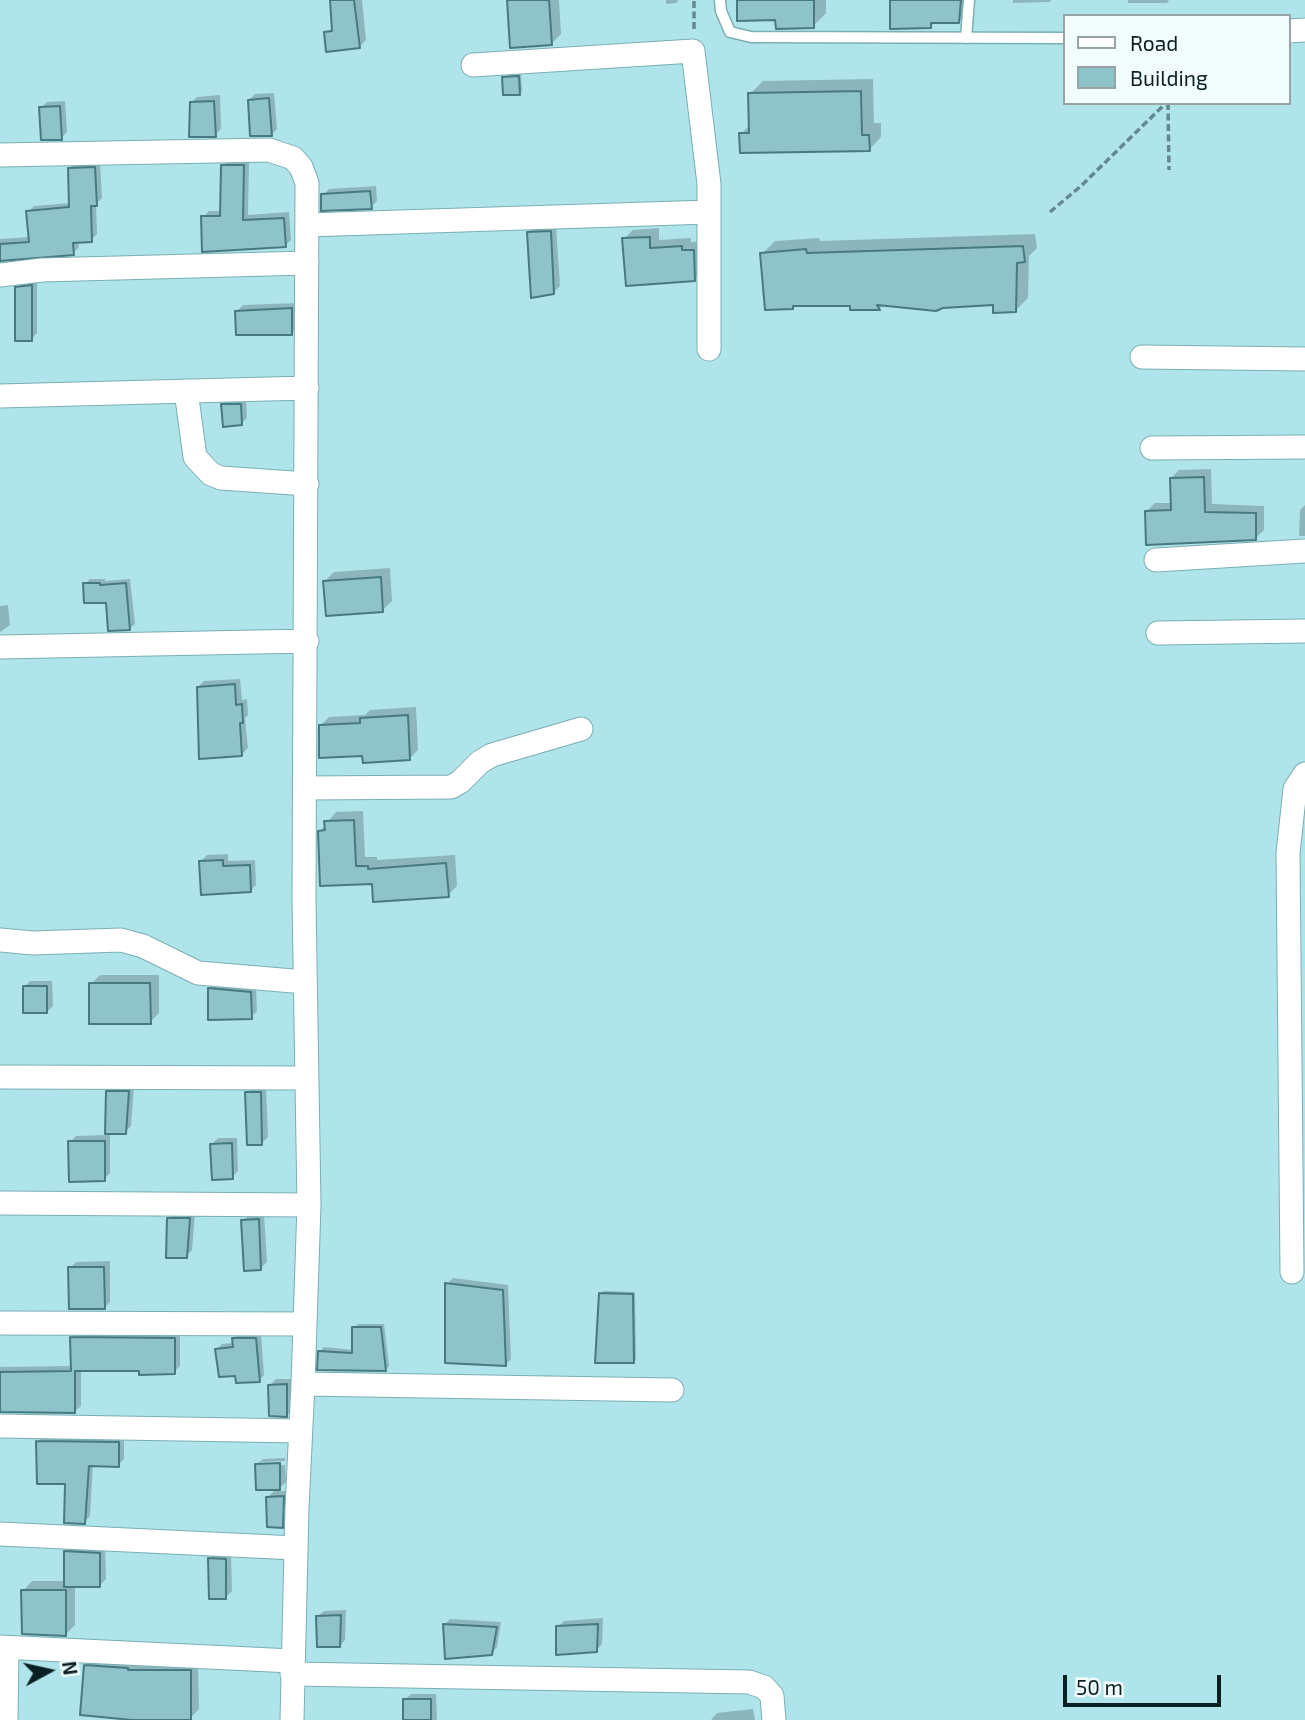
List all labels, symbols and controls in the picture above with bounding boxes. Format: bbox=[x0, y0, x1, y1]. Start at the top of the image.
legend bbox=[1064, 14, 1291, 105]
text: Road bbox=[1130, 30, 1178, 55]
text: Building bbox=[1130, 65, 1208, 90]
north arrow bbox=[14, 1636, 84, 1706]
text: N bbox=[58, 1660, 83, 1676]
scale bar bbox=[1067, 1660, 1224, 1704]
text: 50 m bbox=[1076, 1674, 1123, 1699]

